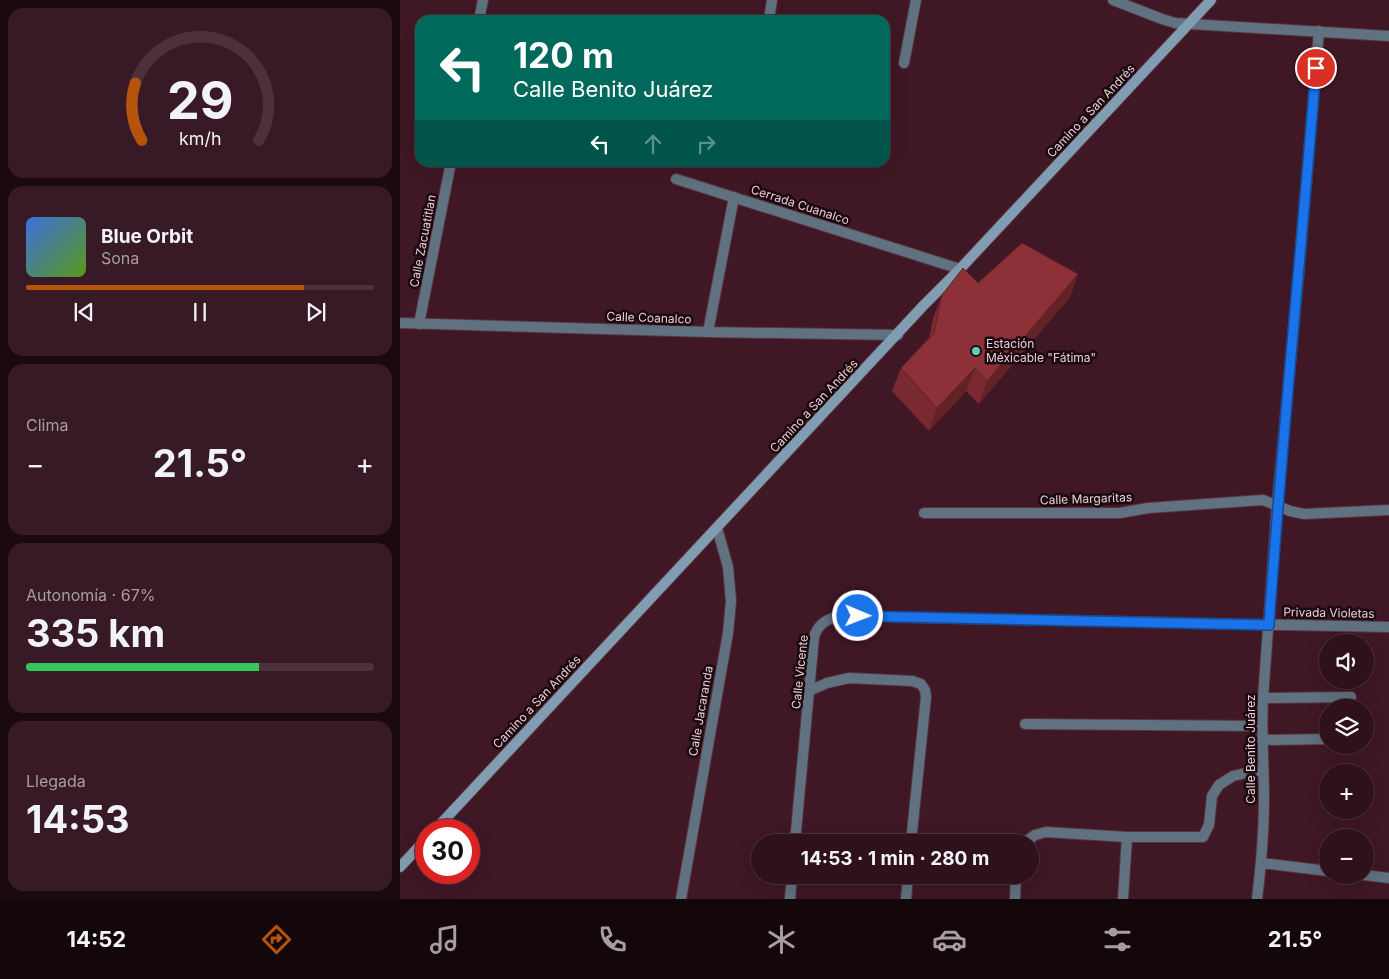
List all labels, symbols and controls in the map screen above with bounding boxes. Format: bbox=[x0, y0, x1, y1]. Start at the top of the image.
text: 120 m bbox=[513, 34, 614, 76]
icon: left bbox=[430, 35, 495, 100]
pin bbox=[1295, 47, 1337, 89]
icon: arrive bbox=[1302, 54, 1330, 82]
street label: Camino a San Andrés bbox=[1044, 61, 1138, 160]
text: 29 bbox=[167, 69, 233, 132]
text: Calle Benito Juárez bbox=[513, 76, 714, 102]
text: km/h bbox=[179, 128, 221, 149]
icon: left bbox=[586, 130, 614, 158]
icon: ahead bbox=[639, 130, 667, 158]
icon: right bbox=[692, 130, 720, 158]
street label: Cerrada Cuanalco bbox=[749, 182, 851, 228]
street label: Calle Zacuatitlan bbox=[406, 193, 439, 289]
text: Blue Orbit bbox=[101, 225, 193, 248]
text: Sona bbox=[101, 248, 139, 268]
icon: previous bbox=[70, 298, 98, 326]
icon: pause bbox=[186, 298, 214, 326]
icon: next bbox=[302, 298, 330, 326]
street label: Calle Coanalco bbox=[606, 309, 692, 326]
place label: Estación Méxicable "Fátima" bbox=[986, 336, 1096, 365]
marker: Estación Méxicable "Fátima" bbox=[970, 345, 982, 357]
street label: Camino a San Andrés bbox=[767, 356, 861, 455]
text: Clima bbox=[26, 415, 68, 435]
text: 21.5° bbox=[153, 440, 247, 486]
text: − bbox=[26, 447, 45, 481]
text: + bbox=[355, 447, 374, 481]
street label: Calle Margaritas bbox=[1040, 489, 1132, 508]
text: Autonomía · 67% bbox=[26, 585, 155, 605]
position arrow bbox=[831, 589, 883, 641]
street label: Privada Violetas bbox=[1283, 604, 1375, 621]
text: 335 km bbox=[26, 610, 165, 656]
street label: Calle Vicente bbox=[788, 634, 811, 710]
map controls bbox=[1319, 634, 1374, 884]
button: sound bbox=[1319, 634, 1374, 689]
street label: Camino a San Andrés bbox=[490, 652, 584, 751]
street label: Calle Jacaranda bbox=[685, 665, 716, 757]
street label: Calle Benito Juárez bbox=[1243, 694, 1258, 804]
button: layers bbox=[1319, 699, 1374, 754]
button: + bbox=[1319, 764, 1374, 819]
text: Llegada bbox=[26, 771, 86, 791]
text: 14:53 bbox=[26, 796, 130, 842]
speed limit sign: 30 bbox=[415, 819, 480, 884]
button: − bbox=[1319, 829, 1374, 884]
text: 14:53 · 1 min · 280 m bbox=[801, 847, 989, 870]
icon: directions bbox=[259, 922, 294, 957]
icon: music bbox=[427, 922, 462, 957]
icon: phone bbox=[595, 922, 630, 957]
icon: climate bbox=[764, 922, 799, 957]
icon: car bbox=[932, 922, 967, 957]
icon: filters bbox=[1100, 922, 1135, 957]
text: 14:52 bbox=[67, 926, 126, 952]
text: 21.5° bbox=[1268, 926, 1322, 952]

